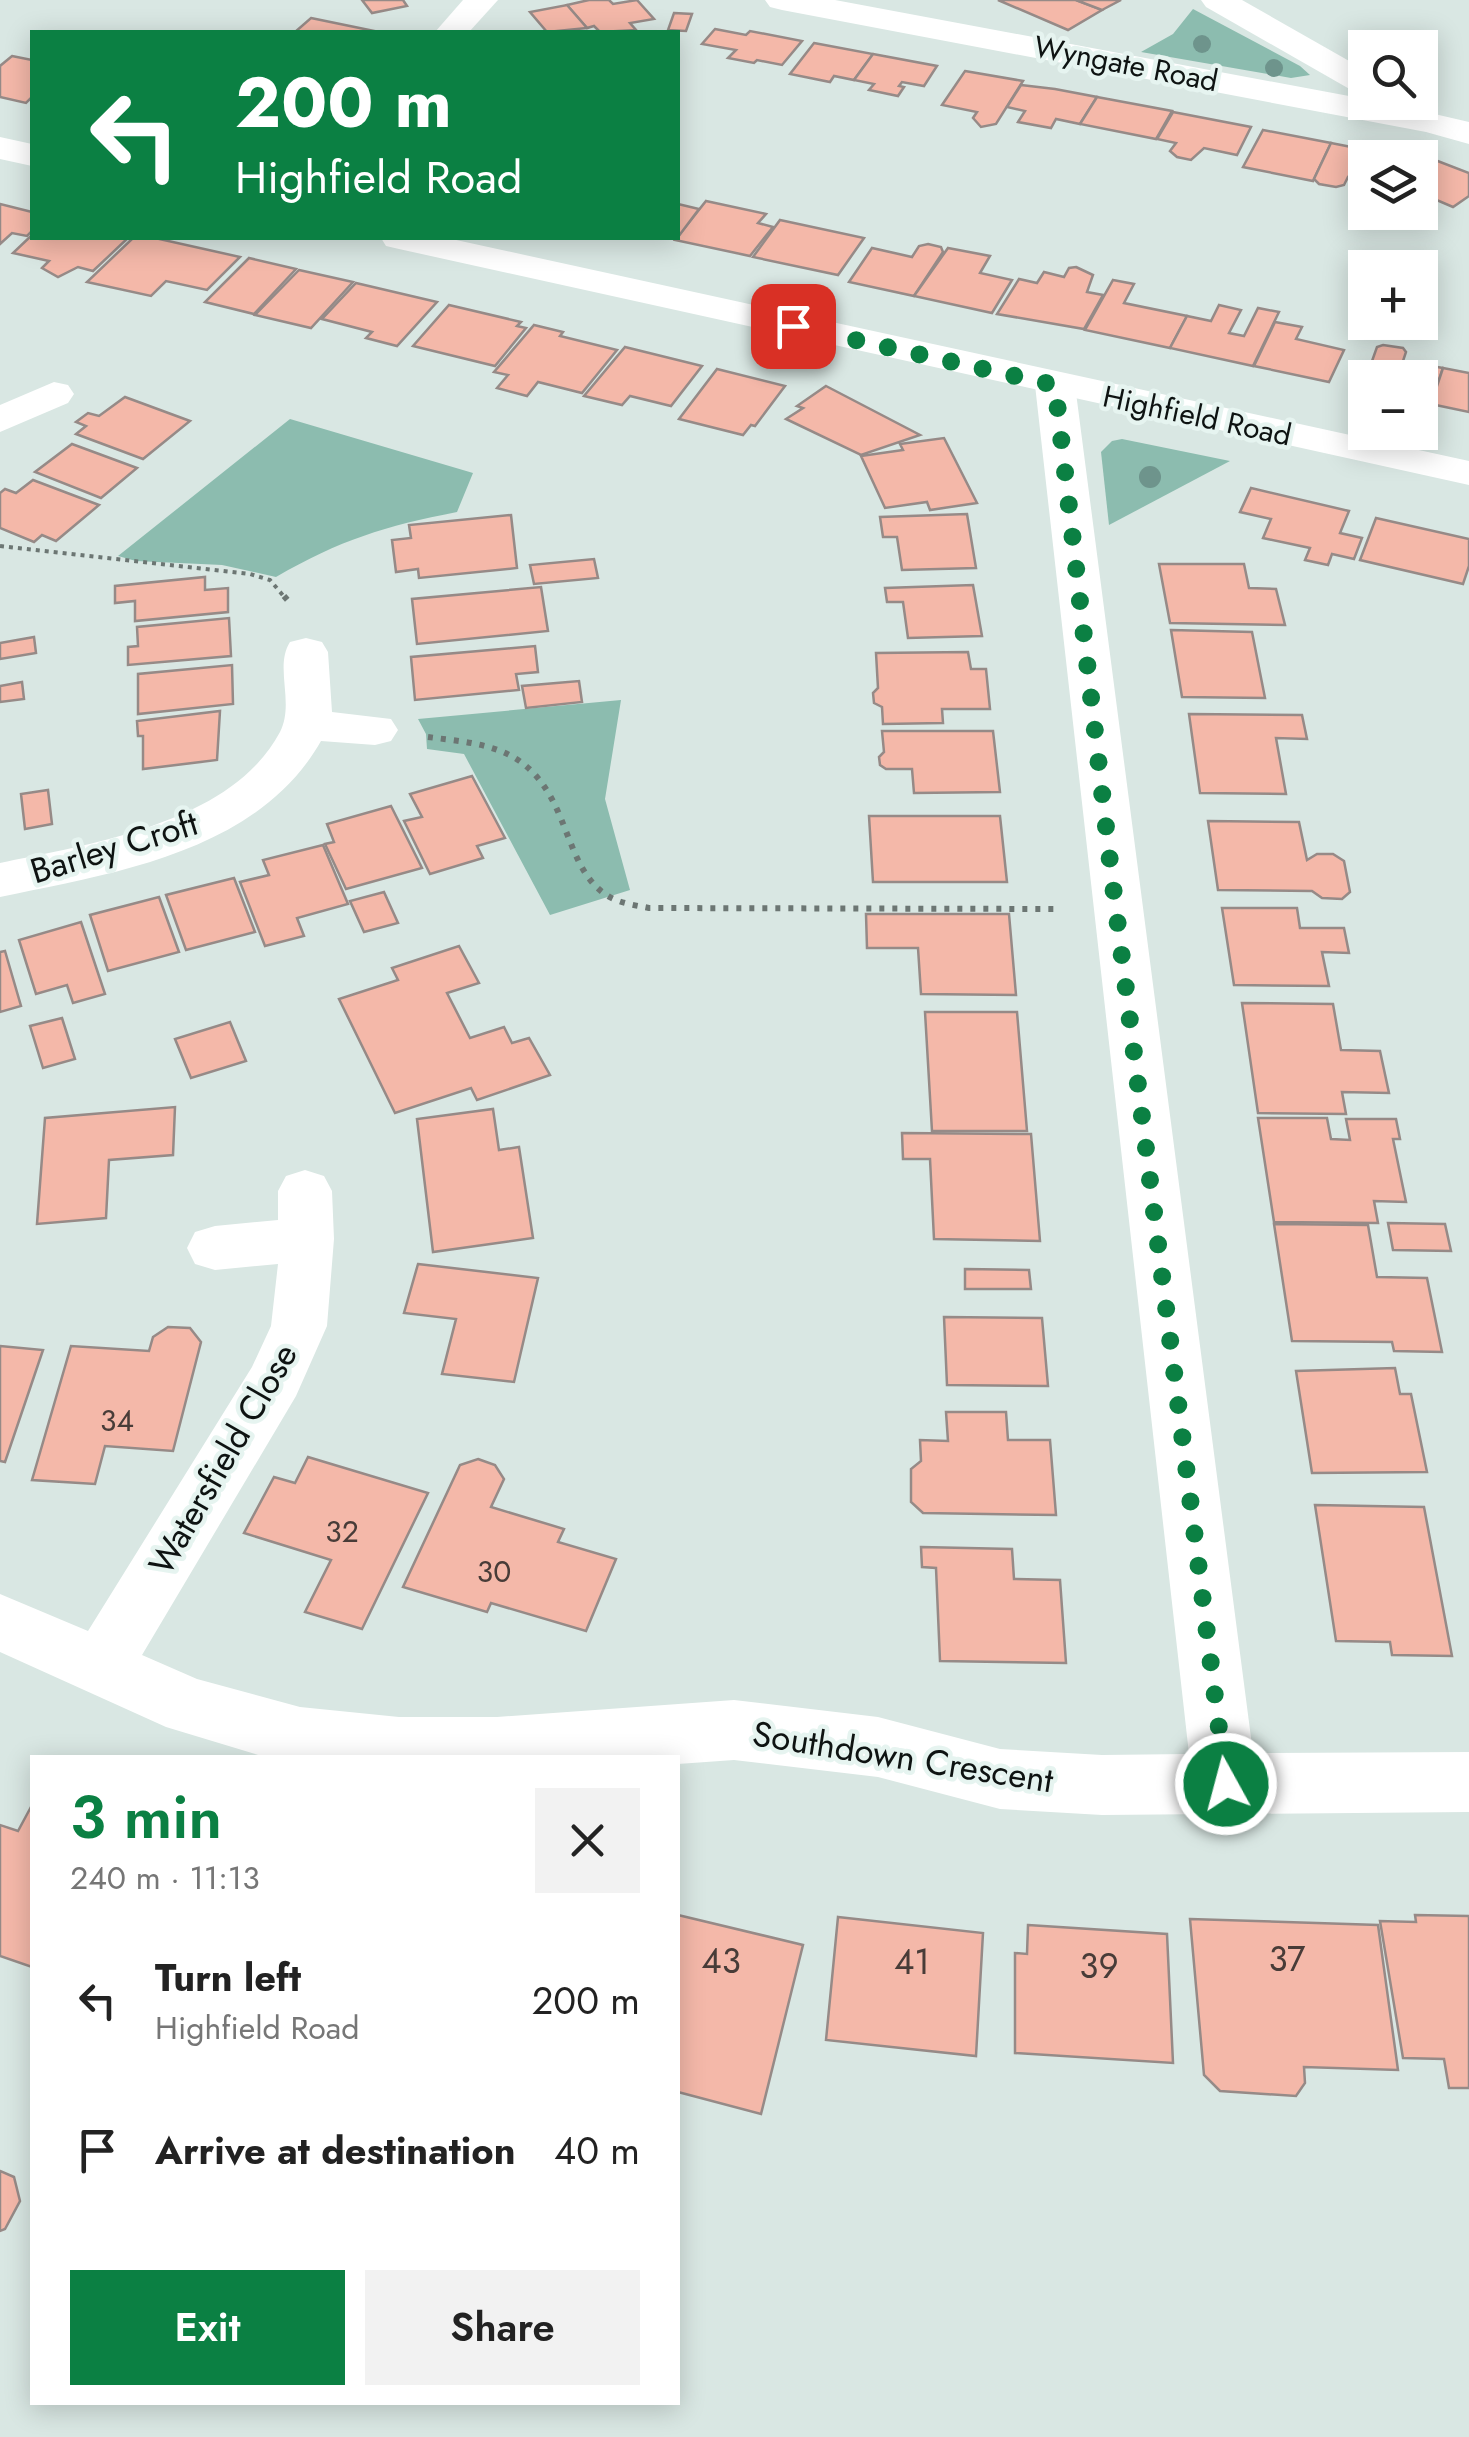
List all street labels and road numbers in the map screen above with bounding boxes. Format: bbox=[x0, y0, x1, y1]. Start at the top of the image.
street label: Wyngate Road bbox=[1030, 25, 1222, 102]
street label: Highfield Road bbox=[1099, 375, 1295, 456]
street label: Barley Croft bbox=[24, 798, 205, 896]
street label: Watersfield Close bbox=[136, 1334, 310, 1584]
street label: Southdown Crescent bbox=[749, 1709, 1058, 1806]

